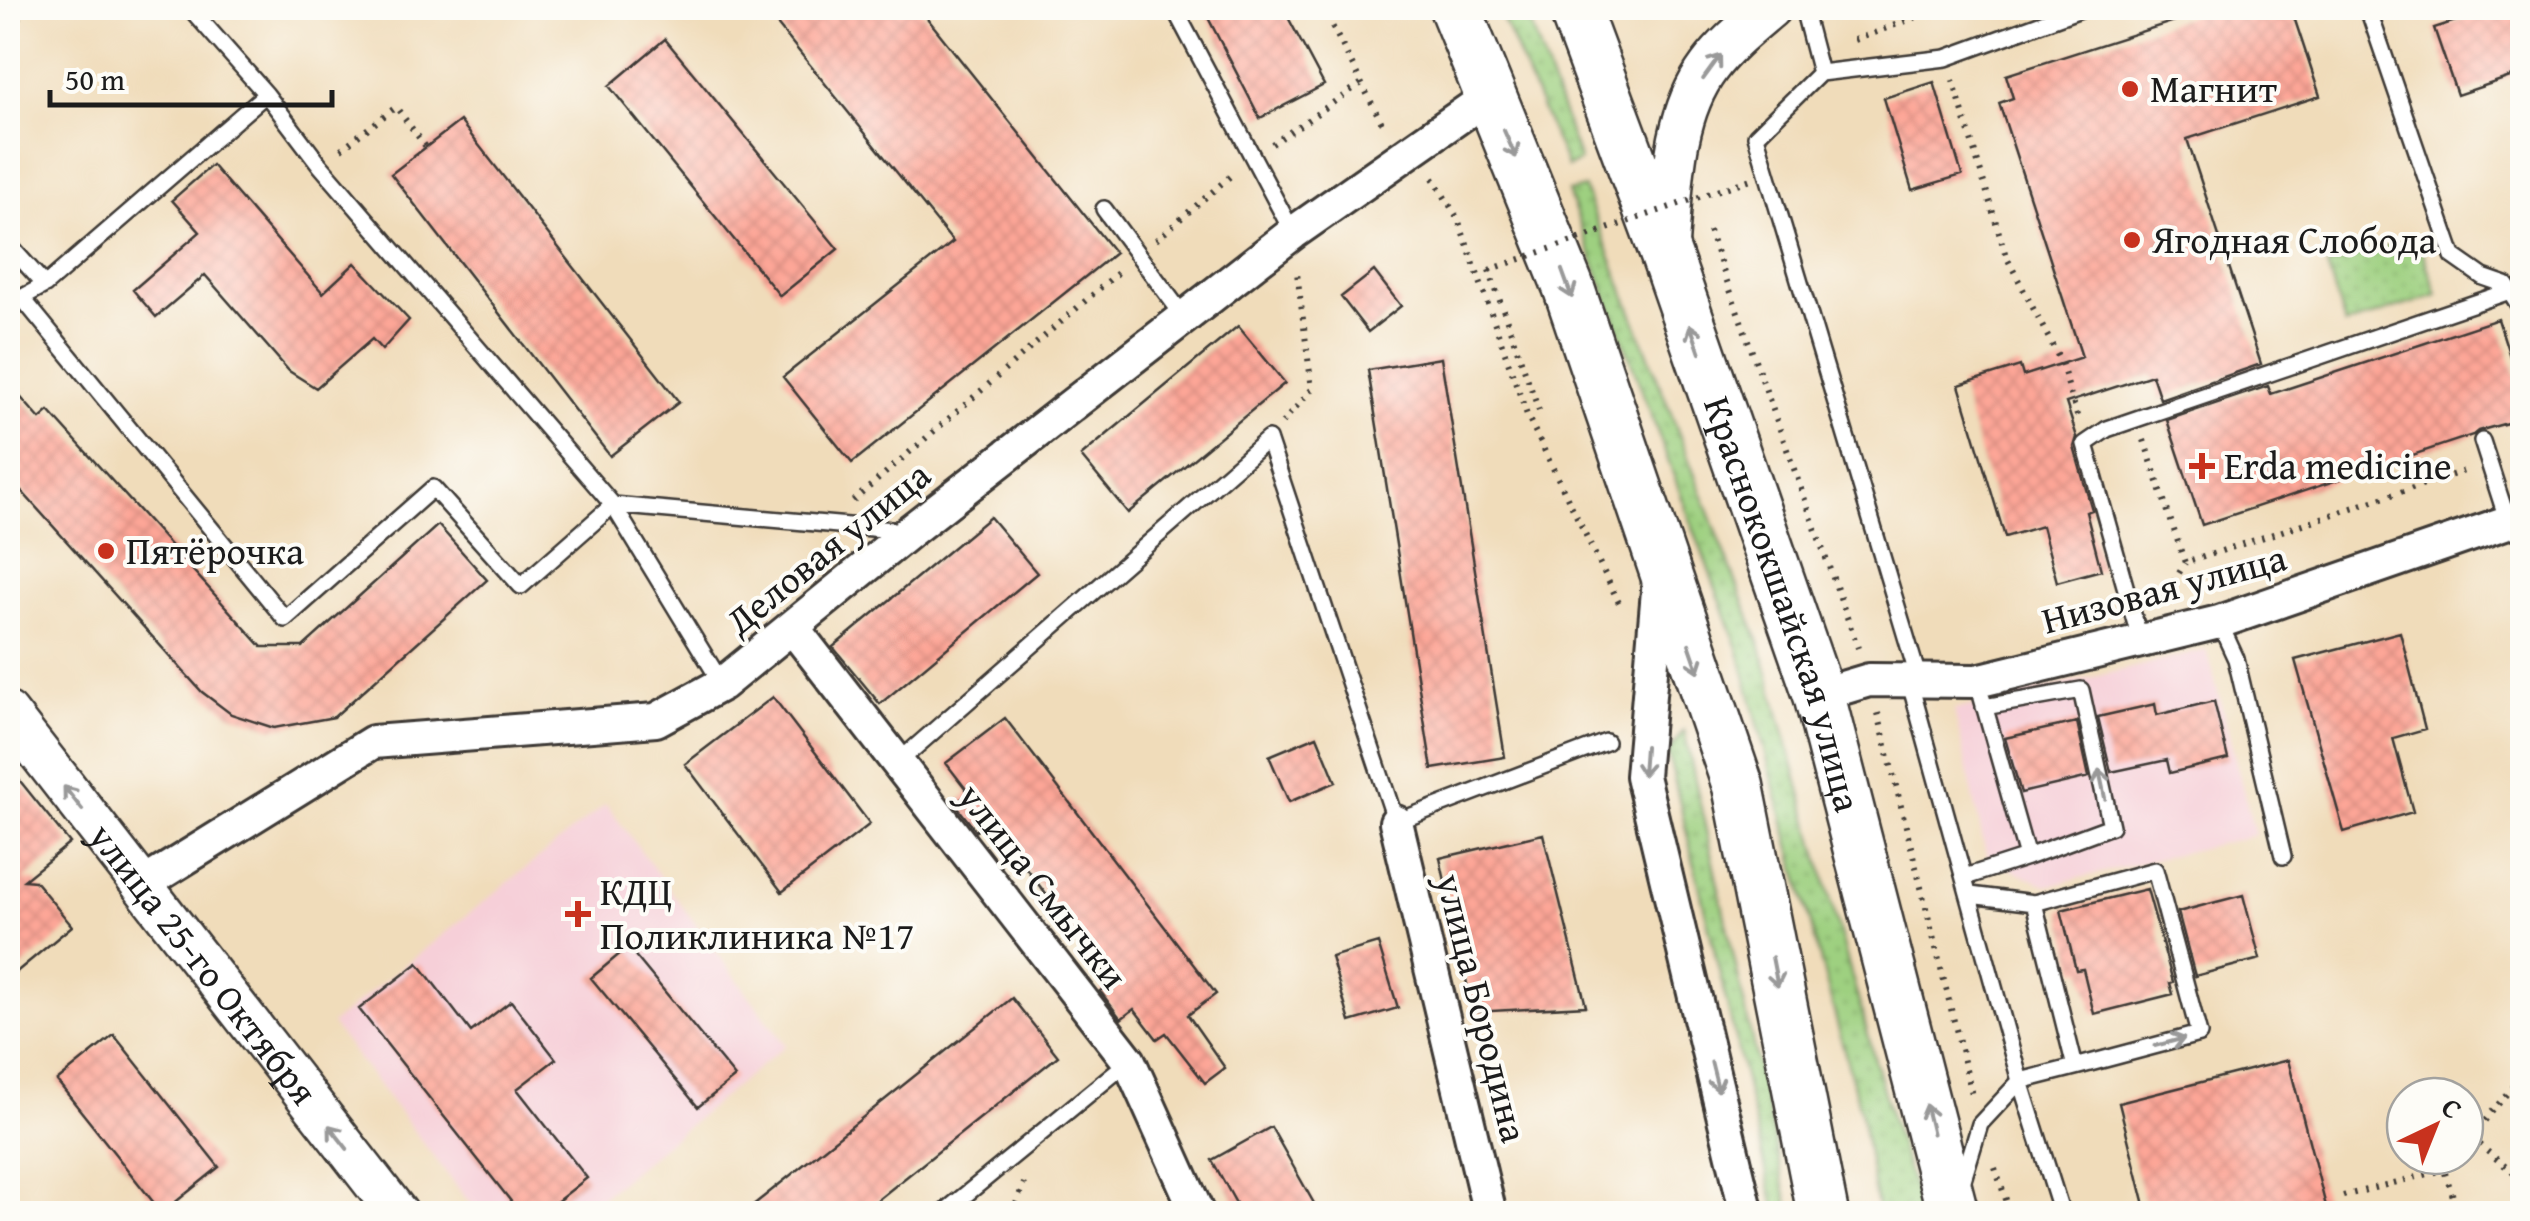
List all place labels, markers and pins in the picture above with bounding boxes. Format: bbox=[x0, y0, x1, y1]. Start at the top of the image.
place label: Магнит bbox=[2150, 60, 2278, 116]
marker: Магнит bbox=[2119, 78, 2141, 100]
place label: Ягодная Слобода bbox=[2151, 211, 2437, 267]
marker: Ягодная Слобода bbox=[2121, 229, 2143, 251]
place label: Erda medicine bbox=[2224, 437, 2452, 493]
marker: Erda medicine bbox=[2189, 453, 2215, 479]
place label: Пятёрочка bbox=[126, 522, 304, 578]
marker: Пятёрочка bbox=[95, 540, 117, 562]
place label: КДЦ Поликлиника №17 bbox=[600, 863, 914, 963]
marker: КДЦ Поликлиника №17 bbox=[565, 901, 591, 927]

